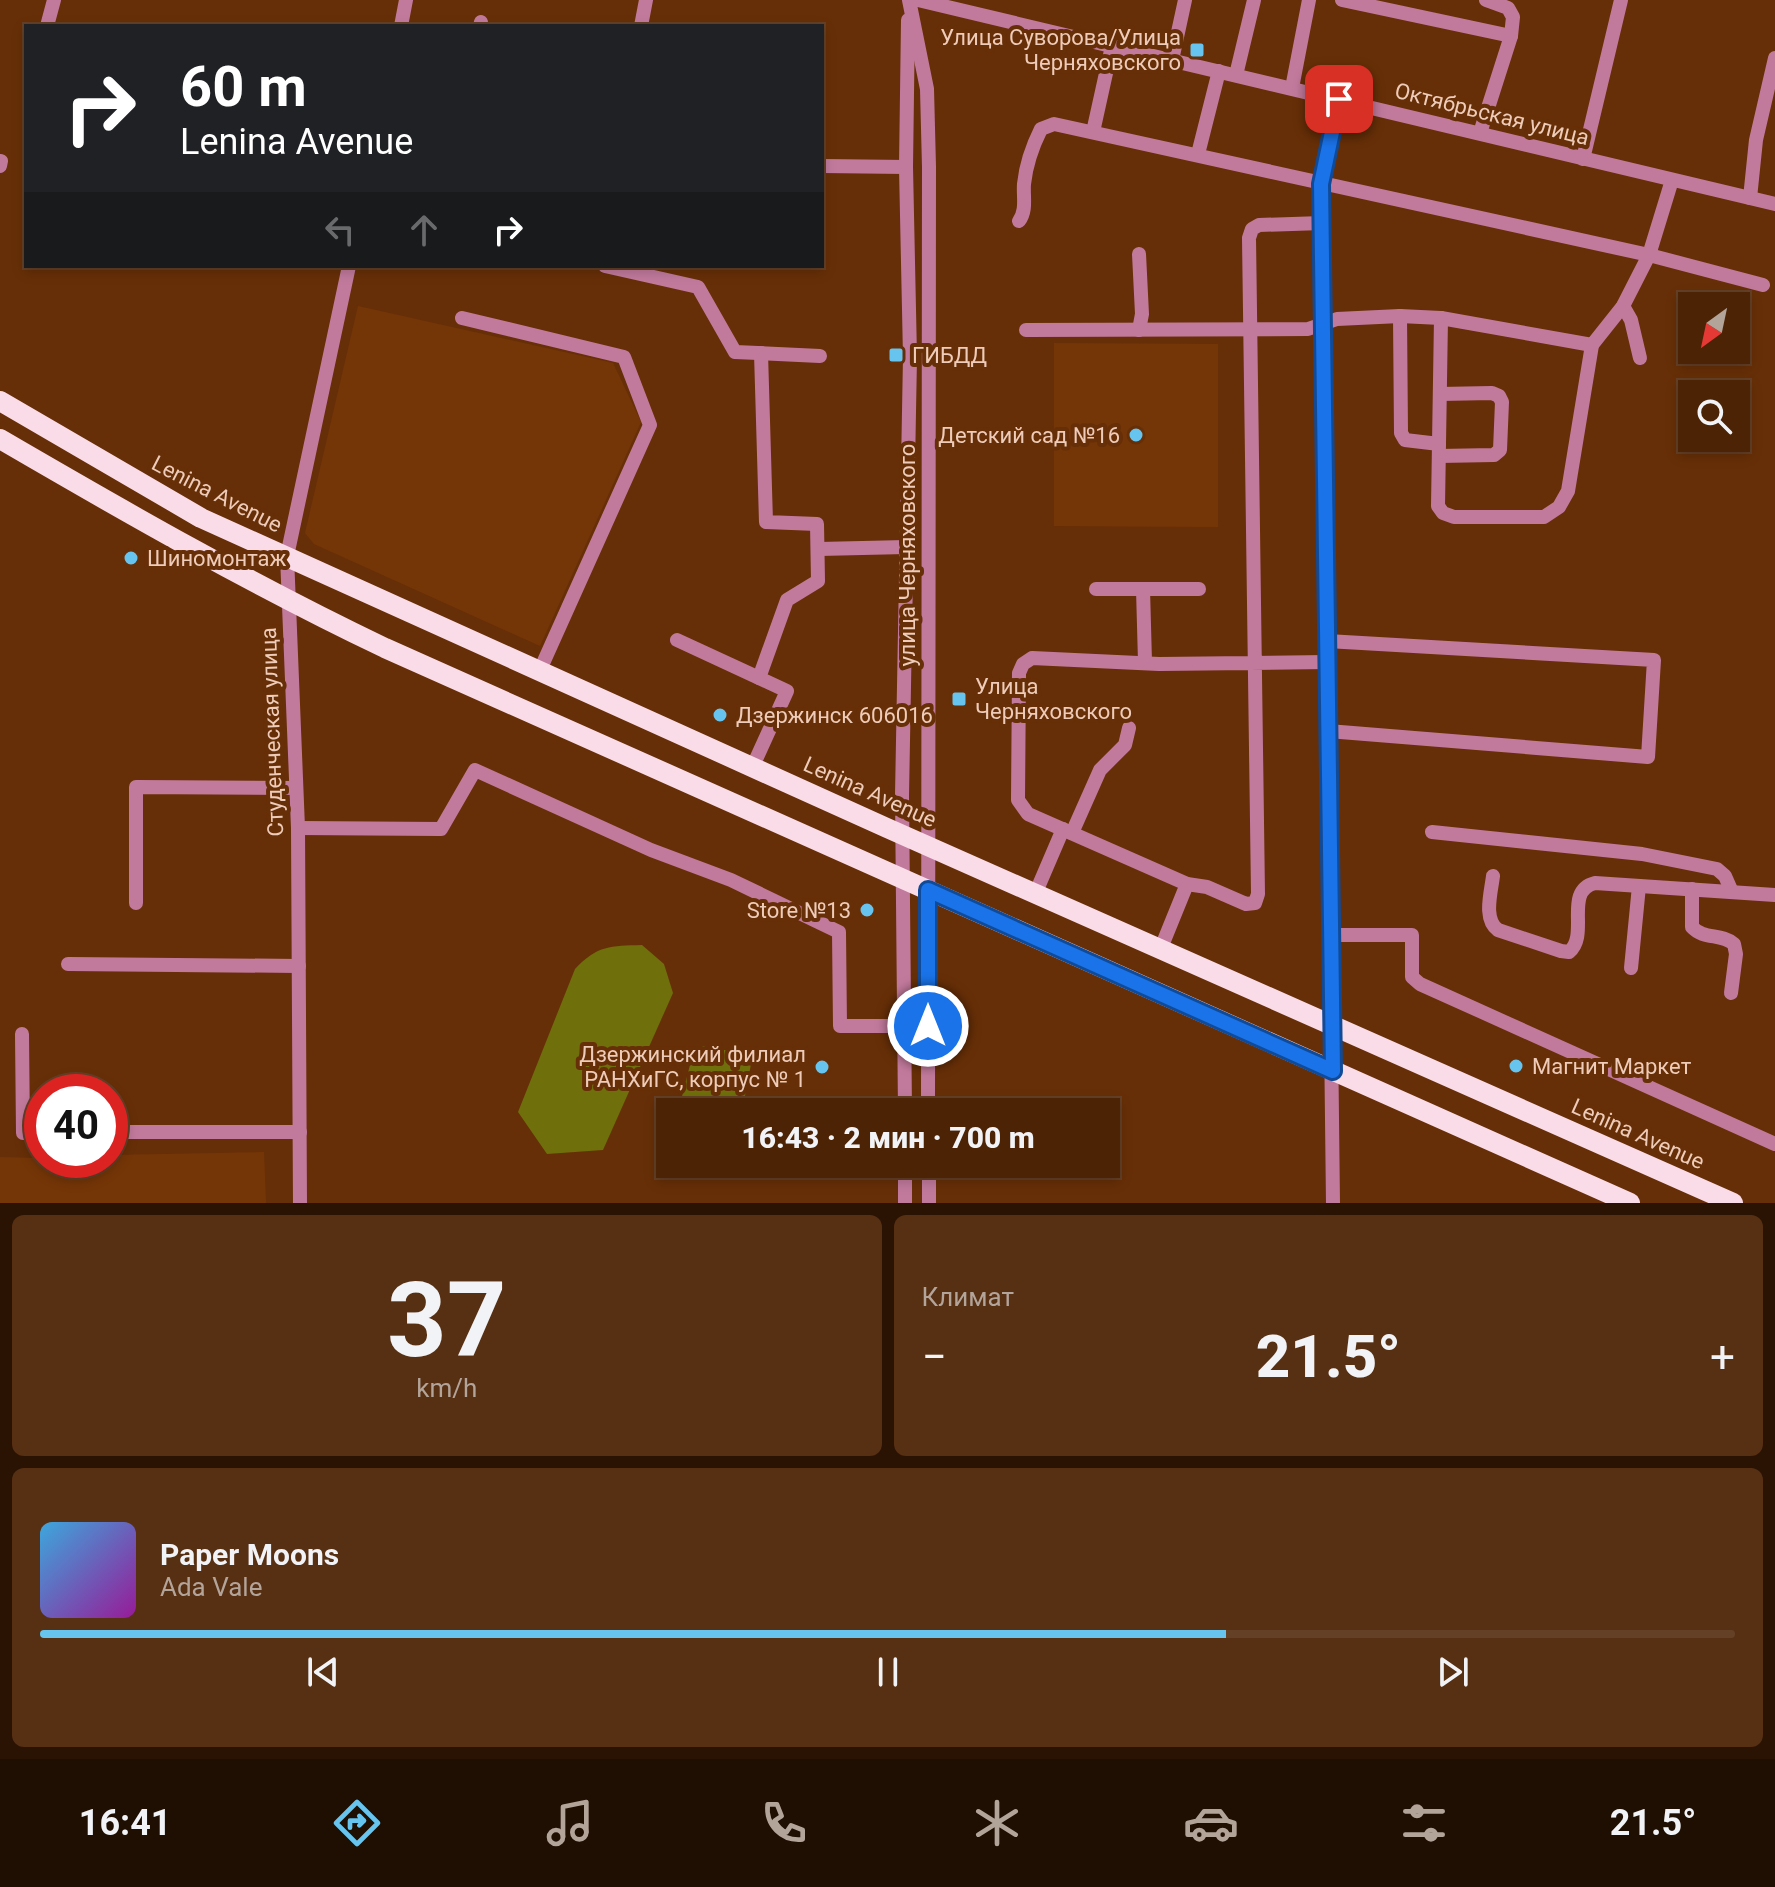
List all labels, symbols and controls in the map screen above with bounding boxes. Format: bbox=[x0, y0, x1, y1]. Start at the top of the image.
place label: Улица Суворова/Улица Черняховского bbox=[940, 25, 1181, 75]
marker: Улица Суворова/Улица Черняховского bbox=[1188, 41, 1206, 59]
text: 60 m bbox=[180, 54, 307, 120]
icon: right bbox=[48, 56, 152, 160]
pin bbox=[1305, 65, 1373, 133]
icon: arrive bbox=[1317, 77, 1361, 121]
street label: Октябрьская улица bbox=[1392, 78, 1592, 150]
text: Lenina Avenue bbox=[180, 121, 413, 163]
icon: left bbox=[318, 208, 362, 252]
icon: ahead bbox=[402, 208, 446, 252]
icon: right bbox=[486, 208, 530, 252]
north arrow bbox=[1678, 292, 1750, 364]
map controls bbox=[1678, 292, 1750, 452]
place label: ГИБДД bbox=[912, 343, 987, 368]
marker: ГИБДД bbox=[887, 346, 905, 364]
button: search bbox=[1678, 380, 1750, 452]
place label: Детский сад №16 bbox=[938, 423, 1120, 448]
marker: Детский сад №16 bbox=[1127, 426, 1145, 444]
street label: улица Черняховского bbox=[895, 444, 920, 666]
street label: Lenina Avenue bbox=[148, 451, 286, 537]
place label: Шиномонтаж bbox=[147, 546, 287, 571]
marker: Шиномонтаж bbox=[122, 549, 140, 567]
street label: Студенческая улица bbox=[256, 627, 288, 837]
place label: Улица Черняховского bbox=[975, 674, 1132, 724]
marker: Улица Черняховского bbox=[950, 690, 968, 708]
place label: Дзержинск 606016 bbox=[736, 703, 933, 728]
marker: Дзержинск 606016 bbox=[711, 706, 729, 724]
street label: Lenina Avenue bbox=[800, 752, 940, 832]
place label: Store №13 bbox=[747, 898, 851, 923]
marker: Store №13 bbox=[858, 901, 876, 919]
position arrow bbox=[886, 984, 970, 1068]
place label: Дзержинский филиал РАНХиГС, корпус № 1 bbox=[579, 1042, 806, 1092]
place label: Магнит Маркет bbox=[1532, 1054, 1692, 1079]
marker: Магнит Маркет bbox=[1507, 1057, 1525, 1075]
marker: Дзержинский филиал РАНХиГС, корпус № 1 bbox=[813, 1058, 831, 1076]
speed limit sign: 40 bbox=[24, 1074, 128, 1178]
street label: Lenina Avenue bbox=[1568, 1094, 1708, 1174]
text: 16:43 · 2 мин · 700 m bbox=[741, 1120, 1035, 1155]
text: 37 bbox=[387, 1260, 506, 1381]
text: Климат bbox=[922, 1282, 1014, 1312]
text: 21.5° bbox=[1256, 1321, 1401, 1392]
text: − bbox=[922, 1331, 947, 1383]
text: + bbox=[1710, 1331, 1735, 1383]
text: km/h bbox=[416, 1373, 477, 1403]
text: Paper Moons bbox=[160, 1537, 339, 1572]
text: Ada Vale bbox=[160, 1572, 262, 1602]
icon: previous bbox=[301, 1650, 345, 1694]
icon: pause bbox=[866, 1650, 910, 1694]
icon: next bbox=[1431, 1650, 1475, 1694]
icon: directions bbox=[329, 1795, 385, 1851]
icon: music bbox=[542, 1795, 598, 1851]
icon: phone bbox=[756, 1795, 812, 1851]
icon: climate bbox=[969, 1795, 1025, 1851]
icon: car bbox=[1183, 1795, 1239, 1851]
icon: filters bbox=[1396, 1795, 1452, 1851]
text: 16:41 bbox=[79, 1802, 172, 1844]
text: 21.5° bbox=[1610, 1802, 1696, 1844]

